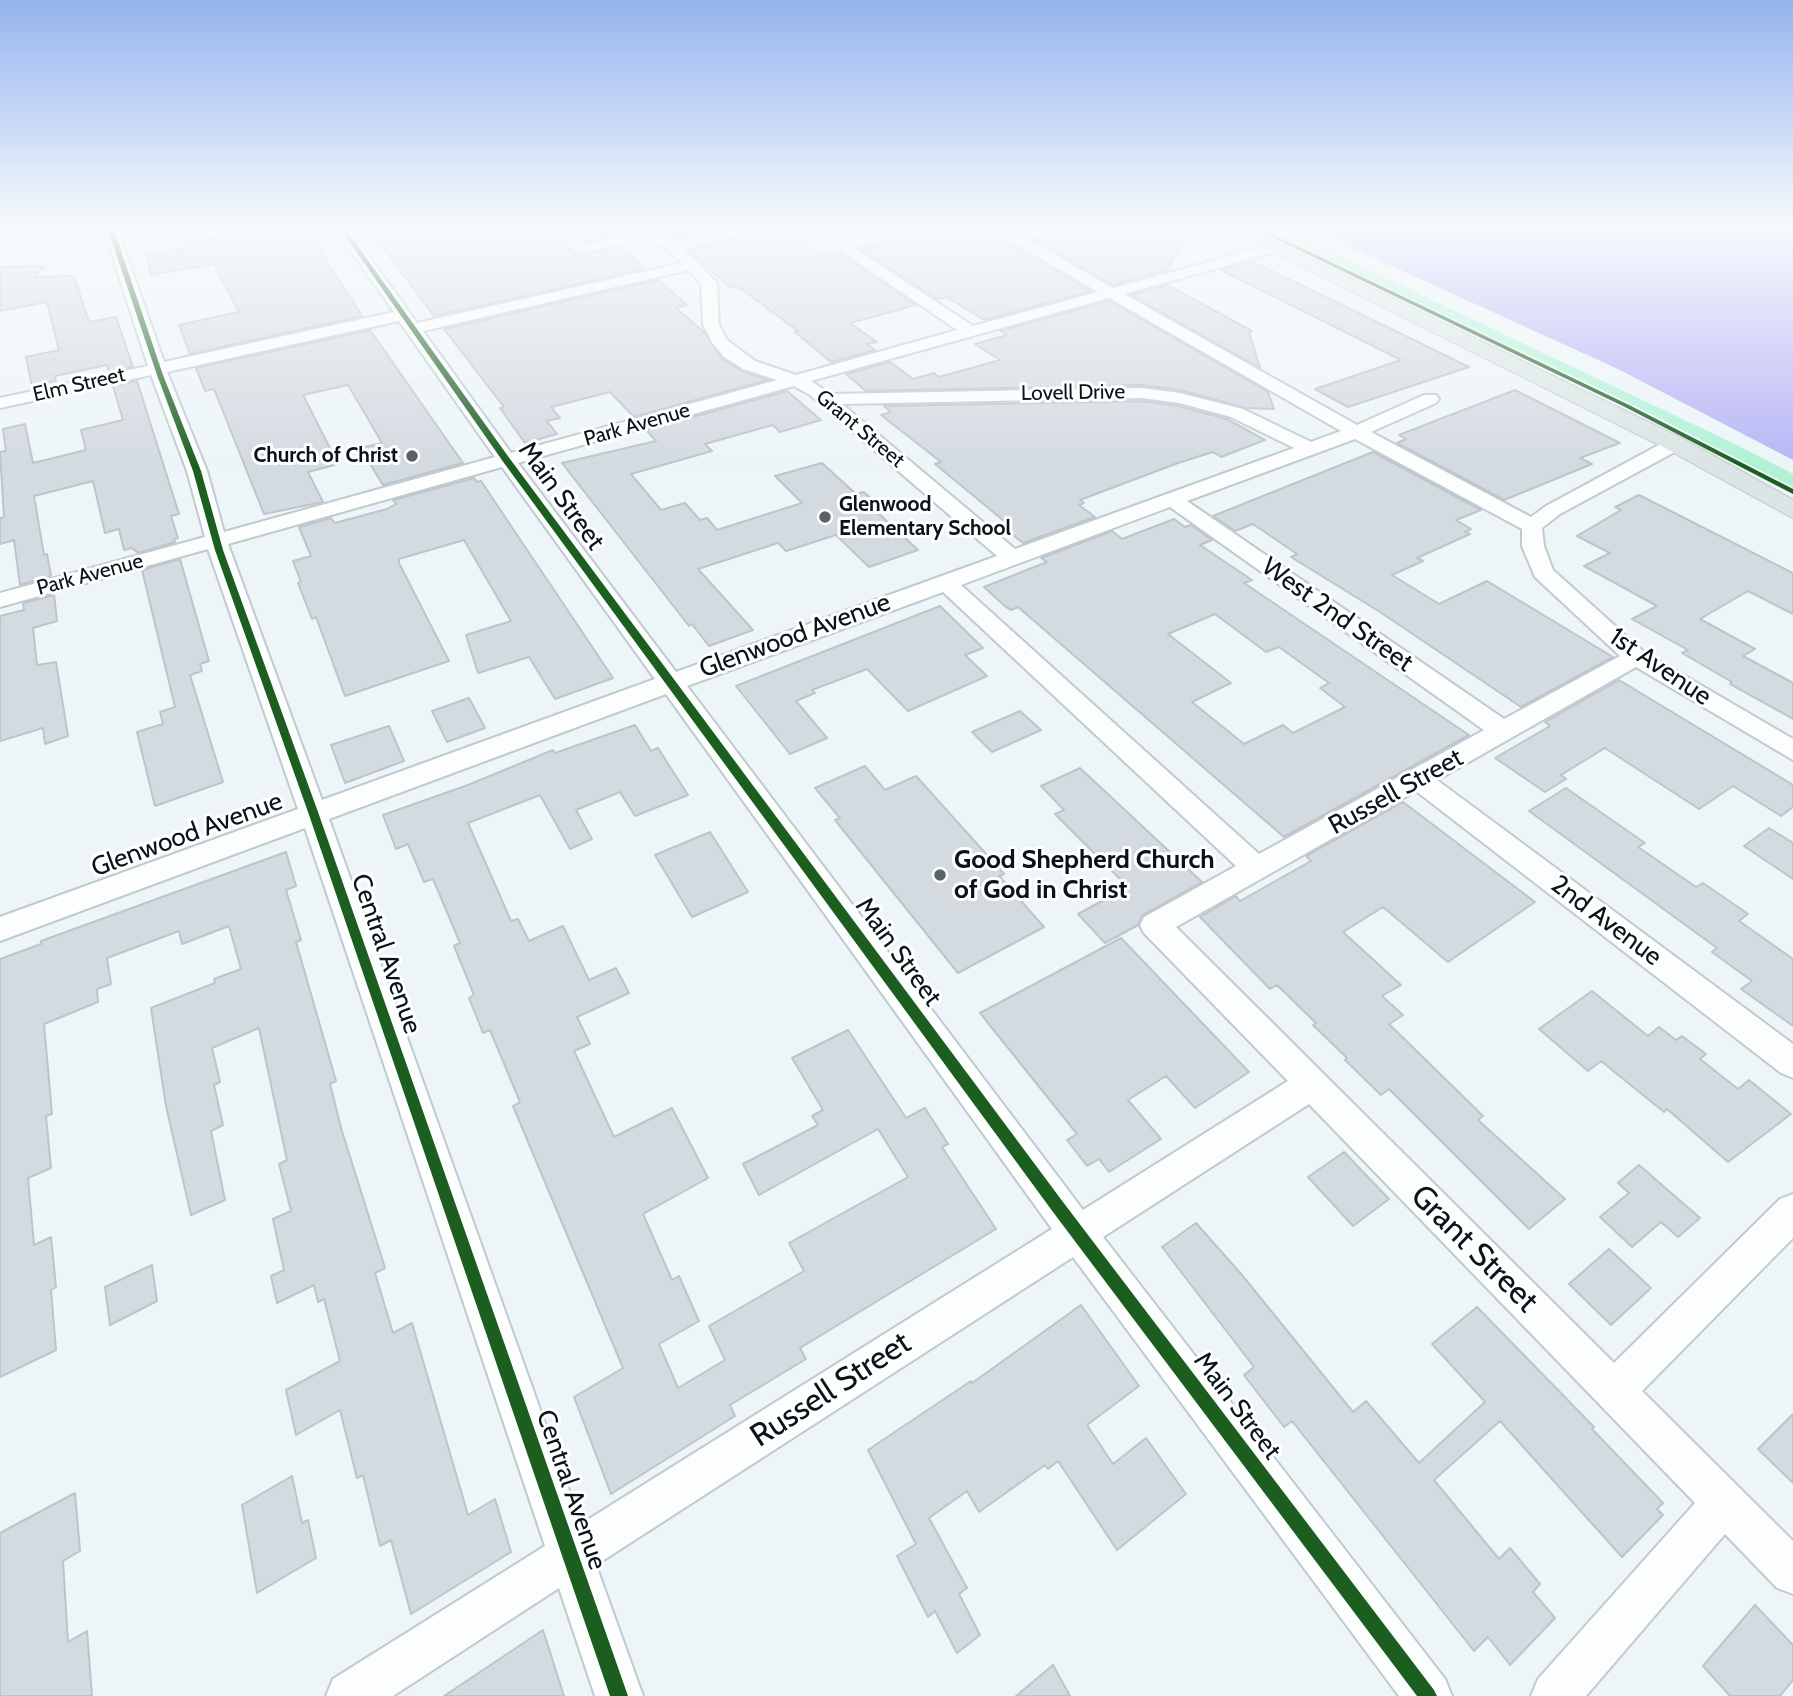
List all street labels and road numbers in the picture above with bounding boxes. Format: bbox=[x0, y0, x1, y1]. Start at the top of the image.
street label: Elm Street bbox=[31, 362, 127, 408]
street label: Lovell Drive bbox=[1021, 379, 1125, 407]
street label: Grant Street bbox=[811, 385, 909, 473]
street label: Park Avenue bbox=[581, 398, 693, 452]
street label: Main Street bbox=[511, 436, 611, 556]
street label: Park Avenue bbox=[34, 549, 146, 601]
street label: West 2nd Street bbox=[1255, 551, 1419, 679]
street label: Glenwood Avenue bbox=[695, 587, 895, 685]
street label: 1st Avenue bbox=[1603, 622, 1717, 712]
street label: Russell Street bbox=[1323, 742, 1469, 842]
street label: Glenwood Avenue bbox=[87, 786, 287, 884]
street label: 2nd Avenue bbox=[1544, 869, 1668, 973]
street label: Central Avenue bbox=[344, 870, 428, 1038]
street label: Main Street bbox=[848, 892, 948, 1012]
street label: Grant Street bbox=[1402, 1177, 1546, 1321]
street label: Russell Street bbox=[744, 1324, 918, 1456]
street label: Main Street bbox=[1187, 1346, 1287, 1466]
street label: Central Avenue bbox=[529, 1406, 613, 1574]

